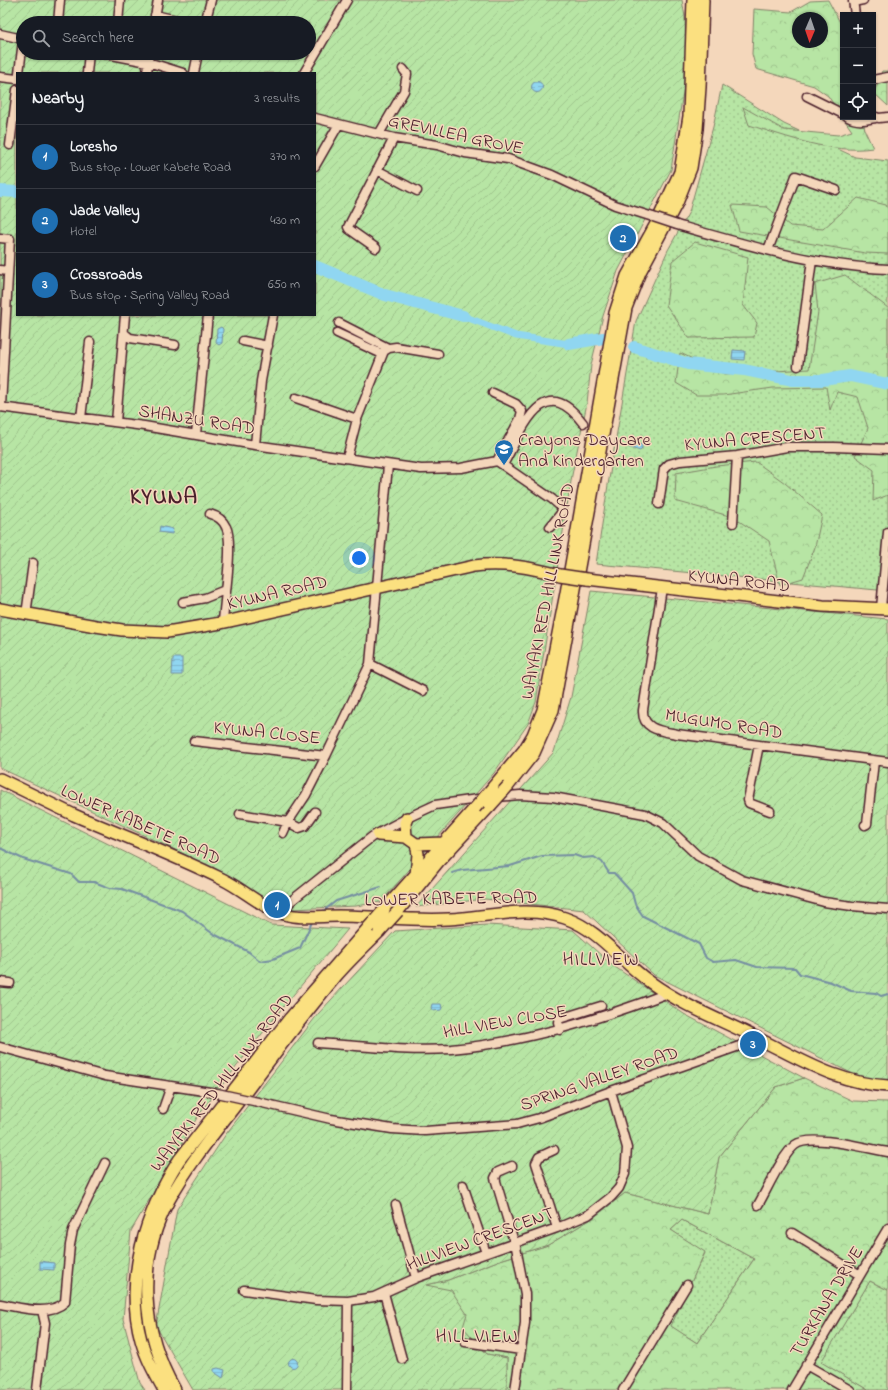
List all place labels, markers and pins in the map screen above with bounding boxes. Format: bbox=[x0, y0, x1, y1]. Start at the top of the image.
pin: 2 bbox=[610, 223, 636, 253]
place label: Crayons Daycare And Kindergarten bbox=[518, 428, 651, 476]
school or university icon: Crayons Daycare And Kindergarten bbox=[493, 438, 515, 466]
pin: 1 bbox=[264, 890, 290, 920]
pin: 3 bbox=[740, 1029, 766, 1059]

